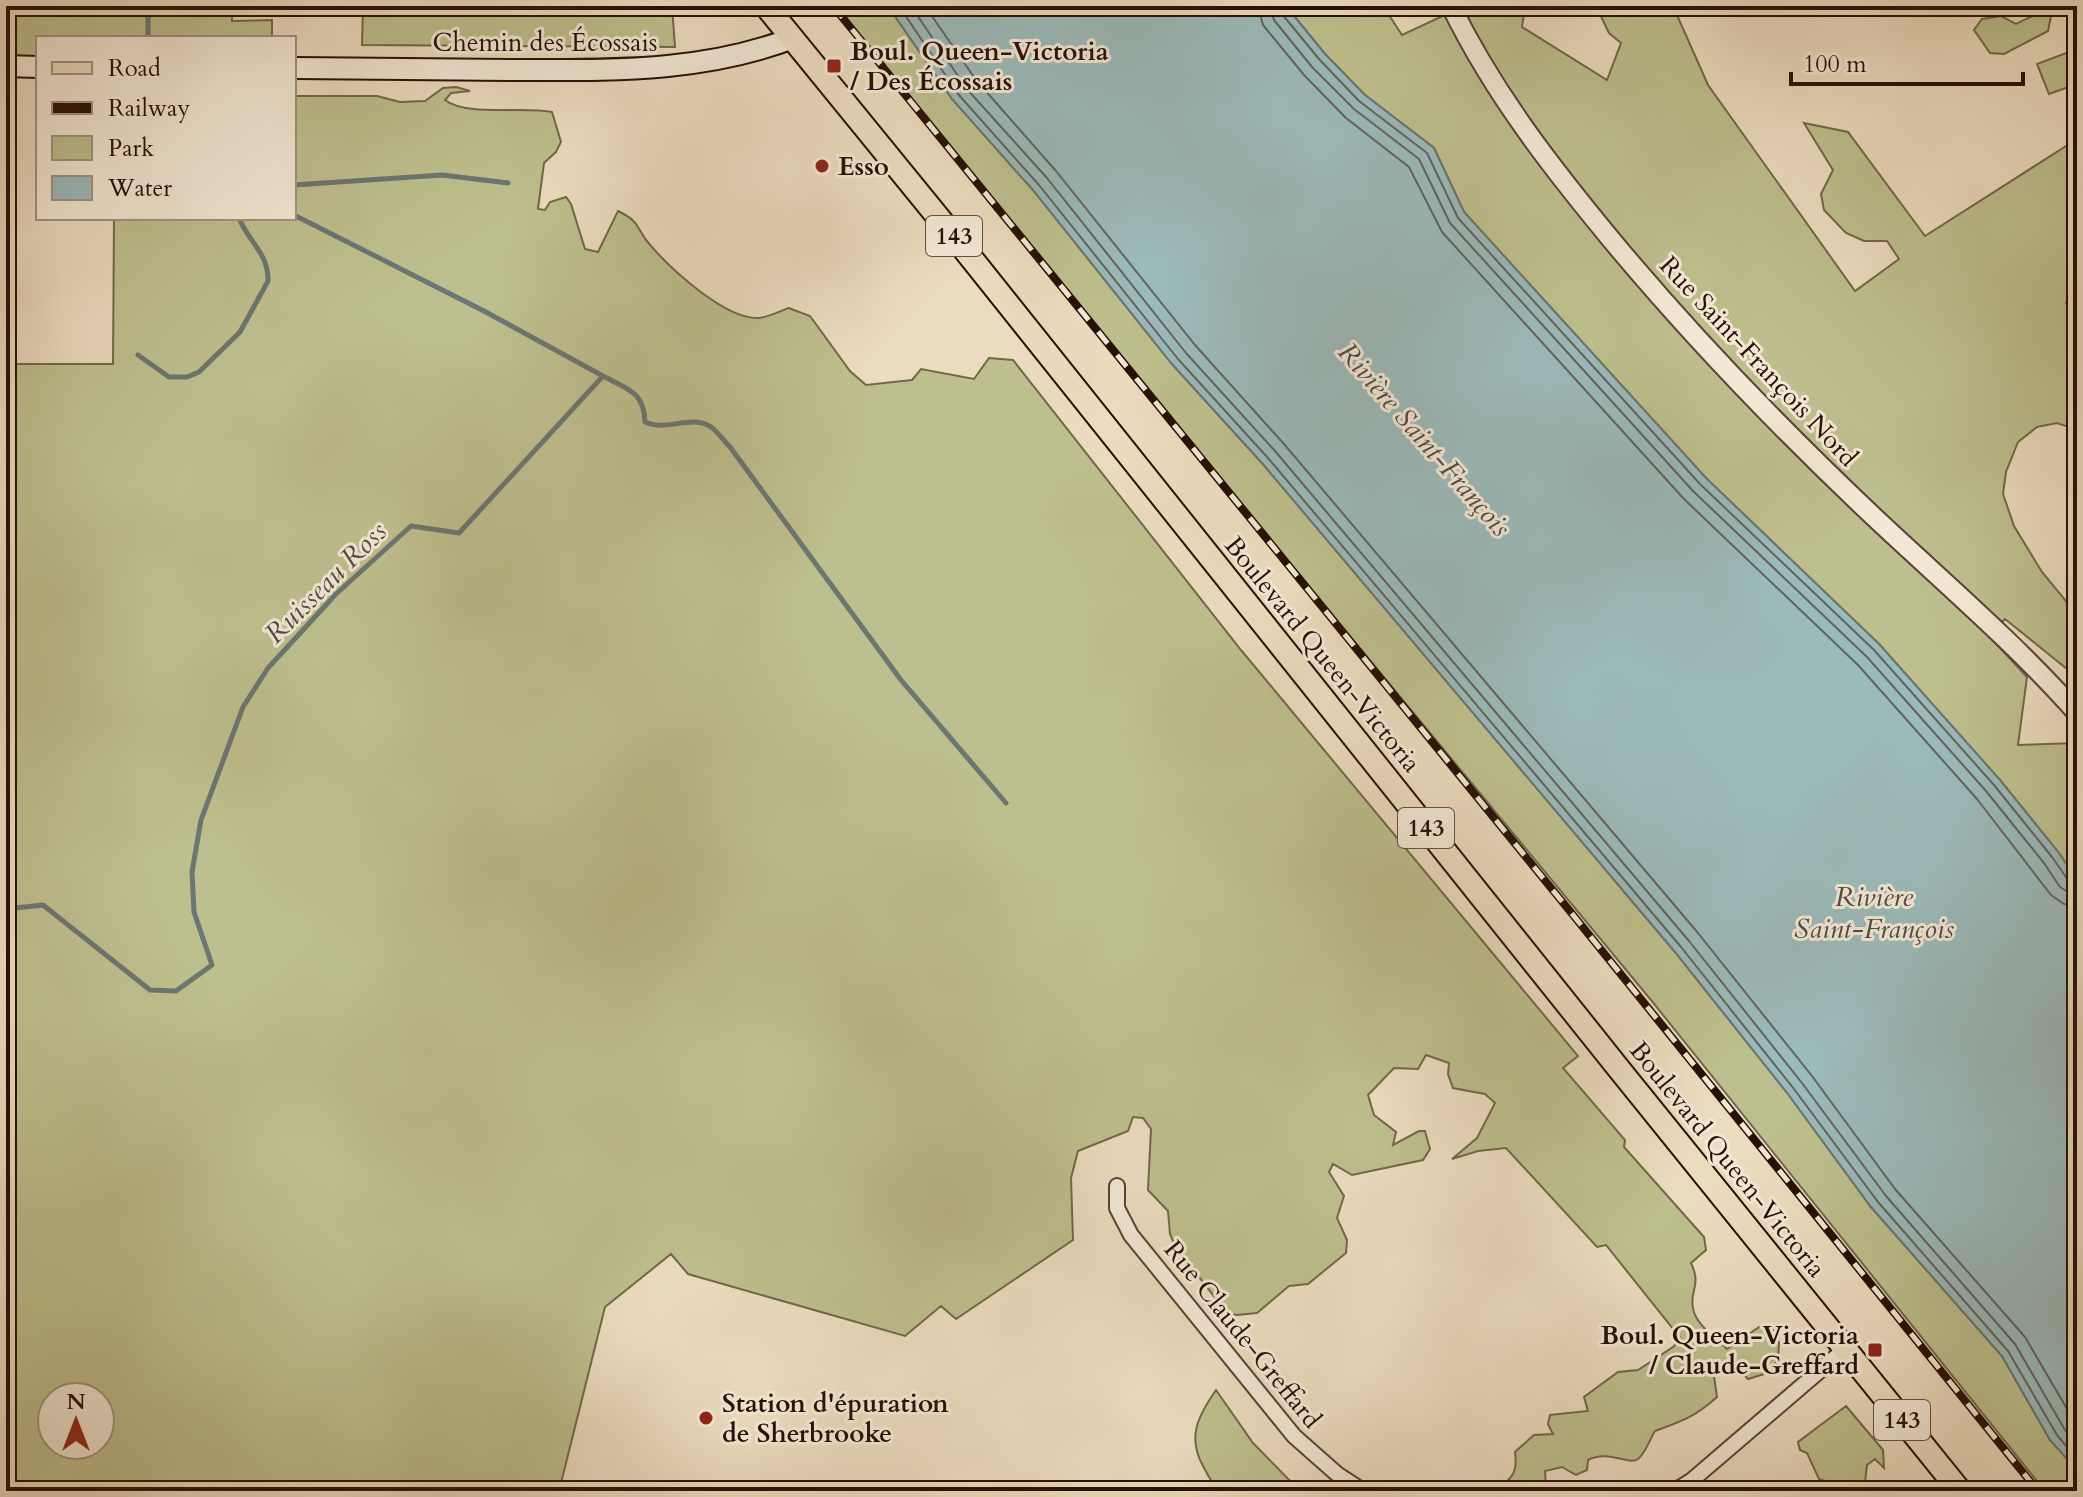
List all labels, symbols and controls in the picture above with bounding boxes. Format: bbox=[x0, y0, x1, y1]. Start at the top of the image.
street label: Chemin des Écossais bbox=[433, 25, 657, 60]
place label: Boul. Queen-Victoria / Des Écossais bbox=[850, 34, 1109, 99]
legend bbox=[36, 36, 296, 220]
scale bar bbox=[1791, 36, 2023, 86]
text: 100 m bbox=[1803, 48, 1867, 81]
text: Road bbox=[108, 52, 161, 85]
marker: Boul. Queen-Victoria / Des Écossais bbox=[825, 57, 843, 75]
text: Railway bbox=[108, 92, 190, 125]
text: Park bbox=[108, 132, 154, 165]
place label: Esso bbox=[838, 149, 889, 184]
marker: Esso bbox=[813, 157, 831, 175]
text: Water bbox=[107, 172, 172, 205]
road number: 143 bbox=[926, 216, 982, 256]
street label: Rue Saint-François Nord bbox=[1652, 248, 1866, 474]
water label: Rivière Saint-François bbox=[1329, 334, 1520, 545]
water label: Ruisseau Ross bbox=[256, 513, 396, 652]
street label: Boulevard Queen-Victoria bbox=[1216, 529, 1429, 780]
road number: 143 bbox=[1398, 808, 1454, 848]
water label: Rivière Saint-François bbox=[1794, 878, 1954, 948]
street label: Boulevard Queen-Victoria bbox=[1621, 1034, 1834, 1285]
street label: Rue Claude-Greffard bbox=[1156, 1233, 1329, 1436]
place label: Boul. Queen-Victoria / Claude-Greffard bbox=[1600, 1318, 1859, 1383]
marker: Boul. Queen-Victoria / Claude-Greffard bbox=[1866, 1341, 1884, 1359]
north arrow bbox=[36, 1381, 116, 1461]
place label: Station d'épuration de Sherbrooke bbox=[722, 1386, 949, 1451]
text: N bbox=[66, 1387, 86, 1417]
road number: 143 bbox=[1874, 1400, 1930, 1440]
marker: Station d'épuration de Sherbrooke bbox=[697, 1409, 715, 1427]

